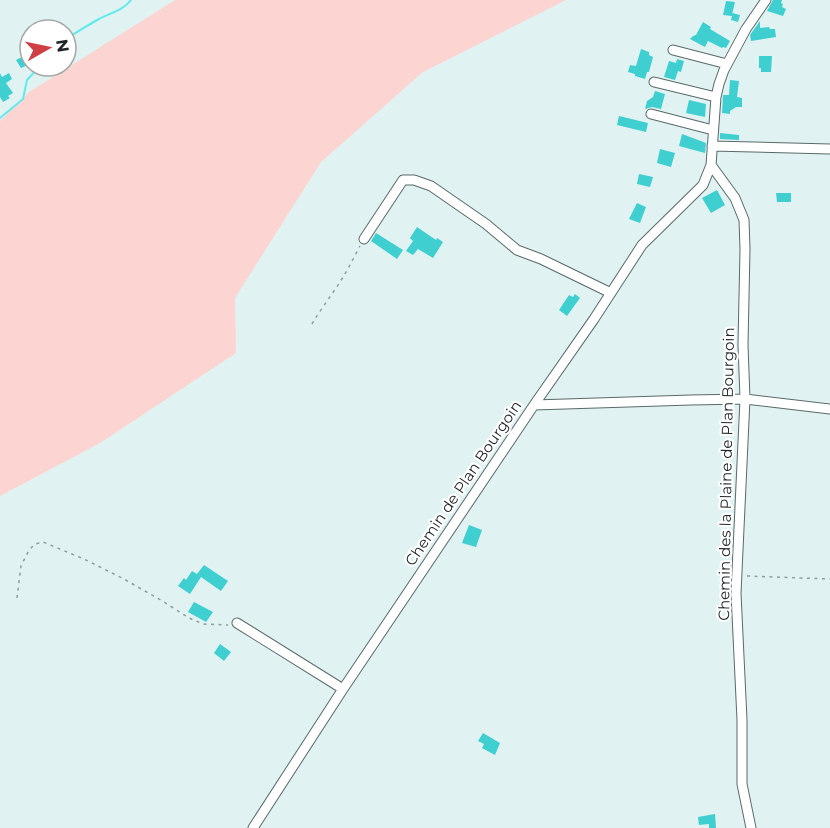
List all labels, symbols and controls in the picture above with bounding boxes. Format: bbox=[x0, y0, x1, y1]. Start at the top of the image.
north arrow bbox=[18, 18, 78, 78]
text: N bbox=[52, 38, 73, 54]
street label: Chemin des la Plaine de Plan Bourgoin bbox=[714, 327, 738, 621]
street label: Chemin de Plan Bourgoin bbox=[401, 397, 525, 569]

